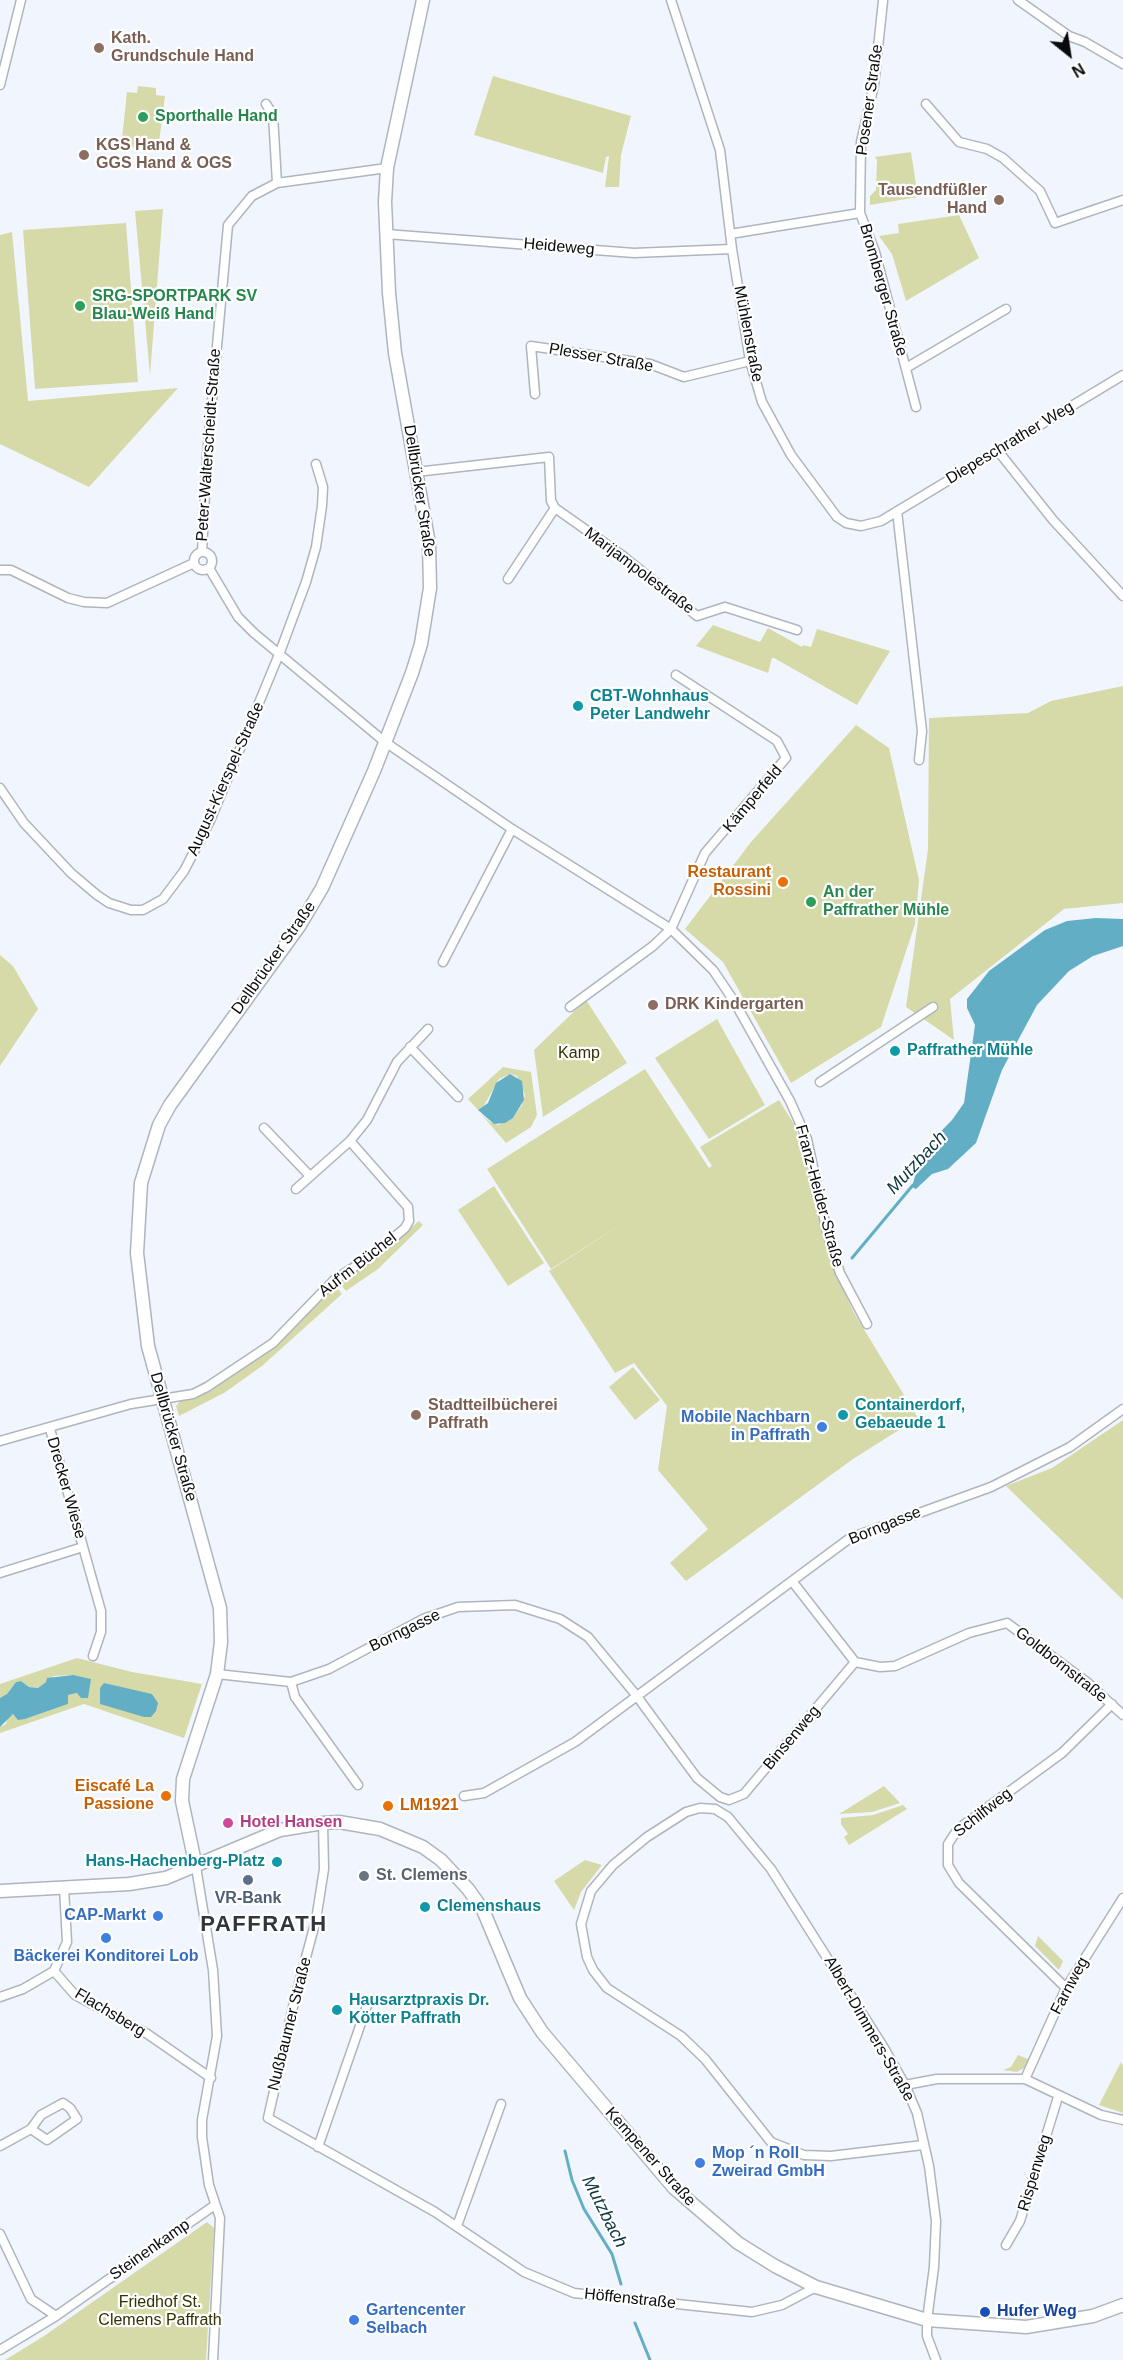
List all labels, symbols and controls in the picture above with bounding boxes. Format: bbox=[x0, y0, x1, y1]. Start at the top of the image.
north arrow bbox=[1039, 24, 1099, 84]
place label: Kath. Grundschule Hand bbox=[111, 29, 254, 67]
marker: Kath. Grundschule Hand bbox=[92, 41, 106, 55]
street label: Posener Straße bbox=[853, 43, 887, 157]
text: N bbox=[1069, 60, 1088, 80]
place label: Sporthalle Hand bbox=[155, 107, 278, 127]
marker: Sporthalle Hand bbox=[136, 110, 150, 124]
place label: KGS Hand & GGS Hand & OGS bbox=[96, 136, 232, 174]
marker: KGS Hand & GGS Hand & OGS bbox=[77, 148, 91, 162]
place label: Tausendfüßler Hand bbox=[878, 181, 987, 219]
marker: Tausendfüßler Hand bbox=[992, 193, 1006, 207]
street label: Bromberger Straße bbox=[855, 222, 911, 358]
street label: Heideweg bbox=[523, 234, 595, 260]
street label: Mühlenstraße bbox=[729, 284, 767, 384]
place label: SRG-SPORTPARK SV Blau-Weiß Hand bbox=[92, 287, 257, 325]
marker: SRG-SPORTPARK SV Blau-Weiß Hand bbox=[73, 299, 87, 313]
street label: Plesser Straße bbox=[547, 339, 655, 377]
street label: Peter-Walterscheidt-Straße bbox=[193, 348, 225, 542]
street label: Diepeschrather Weg bbox=[943, 397, 1077, 489]
street label: Dellbrücker Straße bbox=[399, 424, 439, 558]
street label: Marijampolestraße bbox=[580, 523, 698, 619]
place label: CBT-Wohnhaus Peter Landwehr bbox=[590, 687, 710, 725]
street label: August-Kierspel-Straße bbox=[183, 699, 269, 859]
marker: CBT-Wohnhaus Peter Landwehr bbox=[571, 699, 585, 713]
street label: Kämperfeld bbox=[719, 761, 787, 837]
place label: Restaurant Rossini bbox=[687, 863, 771, 901]
marker: Restaurant Rossini bbox=[776, 875, 790, 889]
place label: An der Paffrather Mühle bbox=[823, 883, 949, 921]
marker: An der Paffrather Mühle bbox=[804, 895, 818, 909]
street label: Dellbrücker Straße bbox=[228, 898, 320, 1018]
place label: DRK Kindergarten bbox=[665, 995, 804, 1015]
marker: DRK Kindergarten bbox=[646, 998, 660, 1012]
place label: Paffrather Mühle bbox=[907, 1041, 1033, 1061]
park label: Kamp bbox=[558, 1044, 600, 1064]
marker: Paffrather Mühle bbox=[888, 1044, 902, 1058]
street label: Franz-Heider-Straße bbox=[791, 1123, 847, 1269]
water label: Mutzbach bbox=[882, 1127, 952, 1199]
street label: Auf'm Büchel bbox=[315, 1229, 401, 1301]
street label: Dellbrücker Straße bbox=[145, 1370, 201, 1504]
place label: Stadtteilbücherei Paffrath bbox=[428, 1396, 558, 1434]
place label: Containerdorf, Gebaeude 1 bbox=[855, 1396, 965, 1434]
marker: Stadtteilbücherei Paffrath bbox=[409, 1408, 423, 1422]
place label: Mobile Nachbarn in Paffrath bbox=[681, 1408, 810, 1446]
marker: Containerdorf, Gebaeude 1 bbox=[836, 1408, 850, 1422]
marker: Mobile Nachbarn in Paffrath bbox=[815, 1420, 829, 1434]
street label: Drecker Wiese bbox=[42, 1435, 90, 1541]
street label: Borngasse bbox=[846, 1503, 924, 1549]
street label: Borngasse bbox=[366, 1606, 444, 1656]
street label: Goldbornstraße bbox=[1011, 1623, 1111, 1707]
street label: Binsenweg bbox=[759, 1702, 825, 1774]
place label: Eiscafé La Passione bbox=[75, 1777, 154, 1815]
street label: Schilfweg bbox=[950, 1784, 1016, 1842]
marker: Eiscafé La Passione bbox=[159, 1789, 173, 1803]
place label: LM1921 bbox=[400, 1796, 459, 1816]
marker: LM1921 bbox=[381, 1799, 395, 1813]
place label: Hotel Hansen bbox=[240, 1813, 342, 1833]
marker: Hotel Hansen bbox=[221, 1816, 235, 1830]
place label: Hans-Hachenberg-Platz bbox=[85, 1852, 265, 1872]
marker: Hans-Hachenberg-Platz bbox=[270, 1855, 284, 1869]
place label: St. Clemens bbox=[376, 1866, 468, 1886]
marker: St. Clemens bbox=[357, 1869, 371, 1883]
marker: VR-Bank bbox=[241, 1873, 255, 1887]
place label: VR-Bank bbox=[215, 1889, 281, 1909]
place label: Clemenshaus bbox=[437, 1897, 541, 1917]
marker: Clemenshaus bbox=[418, 1900, 432, 1914]
place label: CAP-Markt bbox=[64, 1906, 146, 1926]
marker: CAP-Markt bbox=[151, 1909, 165, 1923]
district label: PAFFRATH bbox=[200, 1912, 328, 1938]
marker: Bäckerei Konditorei Lob bbox=[99, 1931, 113, 1945]
place label: Bäckerei Konditorei Lob bbox=[14, 1947, 198, 1967]
street label: Albert-Dimmers-Straße bbox=[820, 1953, 918, 2105]
street label: Farnweg bbox=[1047, 1954, 1093, 2018]
street label: Nußbaumer Straße bbox=[264, 1955, 316, 2093]
street label: Flachsberg bbox=[71, 1984, 149, 2042]
place label: Hausarztpraxis Dr. Kötter Paffrath bbox=[349, 1991, 490, 2029]
marker: Hausarztpraxis Dr. Kötter Paffrath bbox=[330, 2003, 344, 2017]
street label: Kempener Straße bbox=[601, 2104, 699, 2210]
street label: Rispenweg bbox=[1014, 2132, 1056, 2214]
place label: Mop ´n Roll Zweirad GmbH bbox=[712, 2144, 825, 2182]
marker: Mop ´n Roll Zweirad GmbH bbox=[693, 2156, 707, 2170]
water label: Mutzbach bbox=[577, 2172, 631, 2252]
street label: Steinenkamp bbox=[106, 2215, 194, 2285]
street label: Höffenstraße bbox=[583, 2285, 677, 2313]
park label: Friedhof St. Clemens Paffrath bbox=[98, 2293, 222, 2331]
place label: Gartencenter Selbach bbox=[366, 2301, 466, 2339]
place label: Hufer Weg bbox=[997, 2302, 1077, 2322]
marker: Hufer Weg bbox=[978, 2305, 992, 2319]
marker: Gartencenter Selbach bbox=[347, 2313, 361, 2327]

